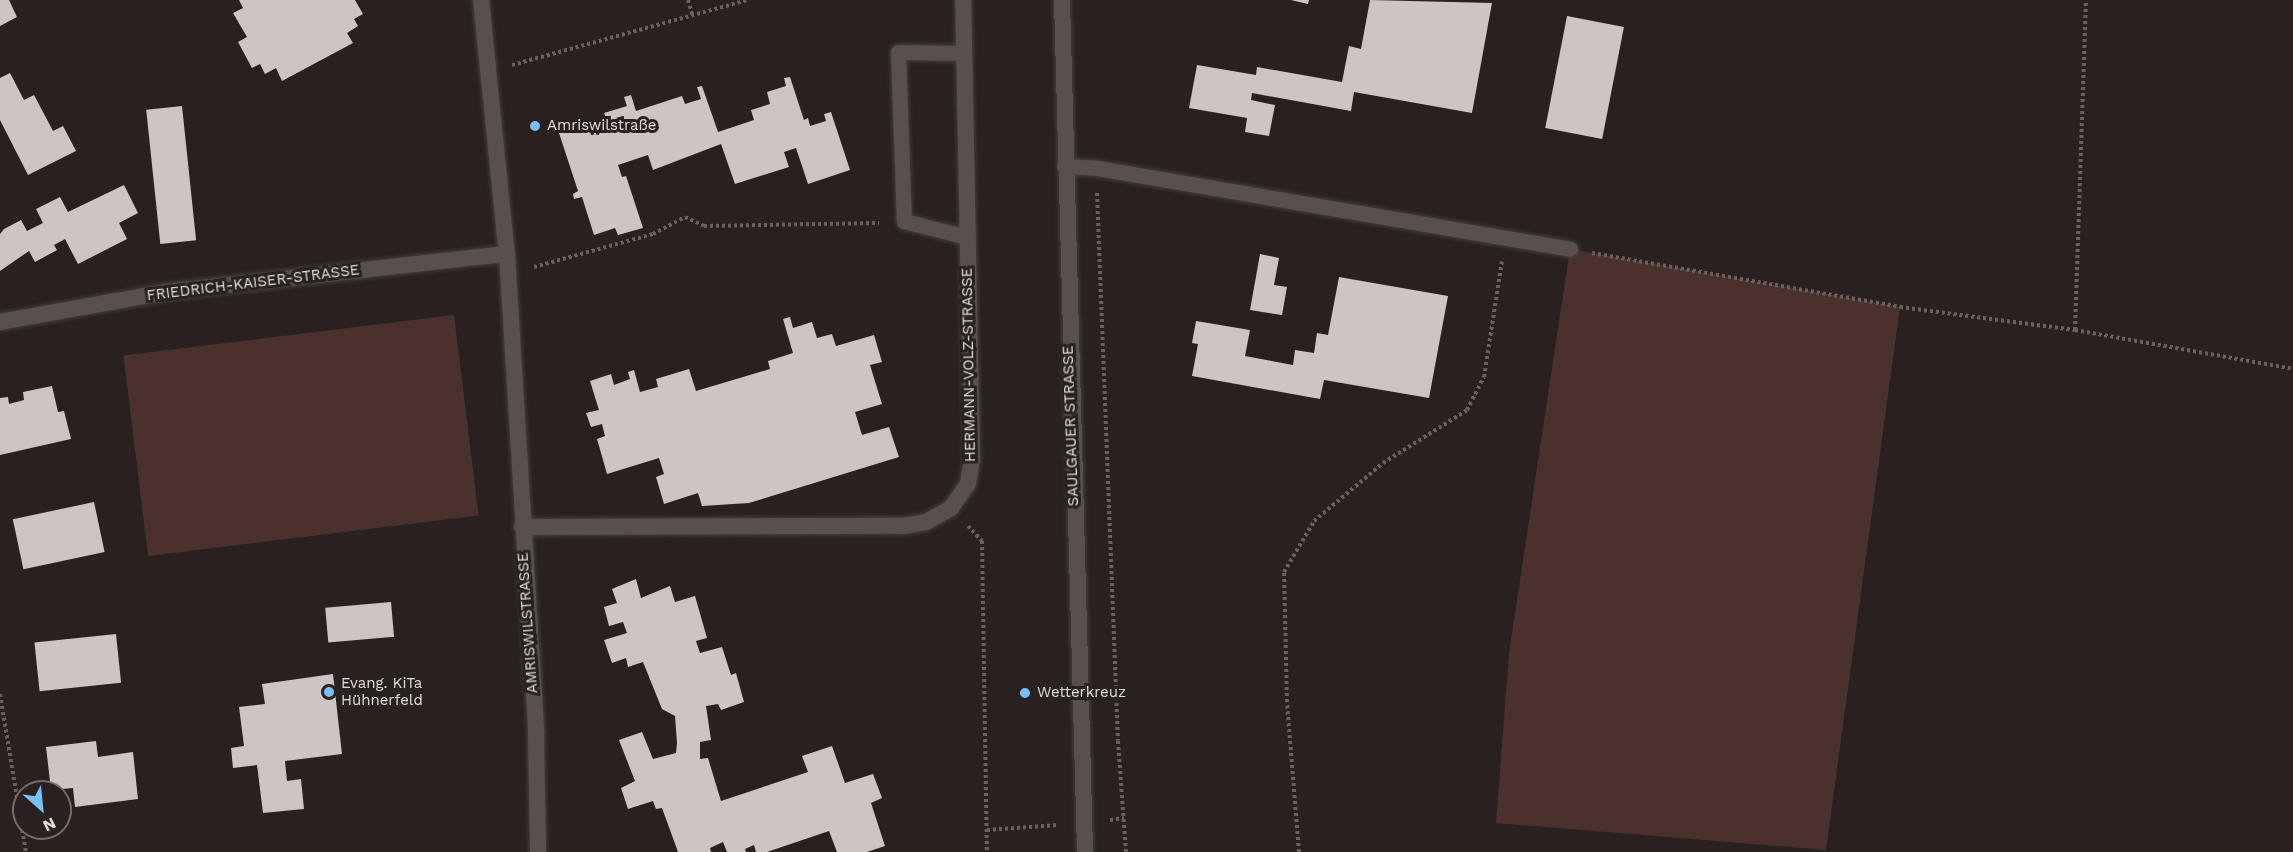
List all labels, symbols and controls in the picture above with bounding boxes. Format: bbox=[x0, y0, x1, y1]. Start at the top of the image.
place label: Amriswilstraße bbox=[547, 117, 656, 135]
marker: Amriswilstraße bbox=[528, 119, 542, 133]
street label: FRIEDRICH-KAISER-STRASSE bbox=[146, 261, 360, 305]
street label: HERMANN-VOLZ-STRASSE bbox=[958, 268, 980, 462]
street label: SAULGAUER STRASSE bbox=[1059, 345, 1083, 507]
street label: AMRISWILSTRASSE bbox=[514, 552, 542, 694]
place label: Evang. KiTa Hühnerfeld bbox=[341, 674, 423, 709]
place label: Wetterkreuz bbox=[1037, 684, 1126, 702]
marker: Evang. KiTa Hühnerfeld bbox=[322, 685, 336, 699]
marker: Wetterkreuz bbox=[1018, 686, 1032, 700]
north arrow bbox=[12, 780, 72, 840]
text: N bbox=[40, 814, 59, 836]

